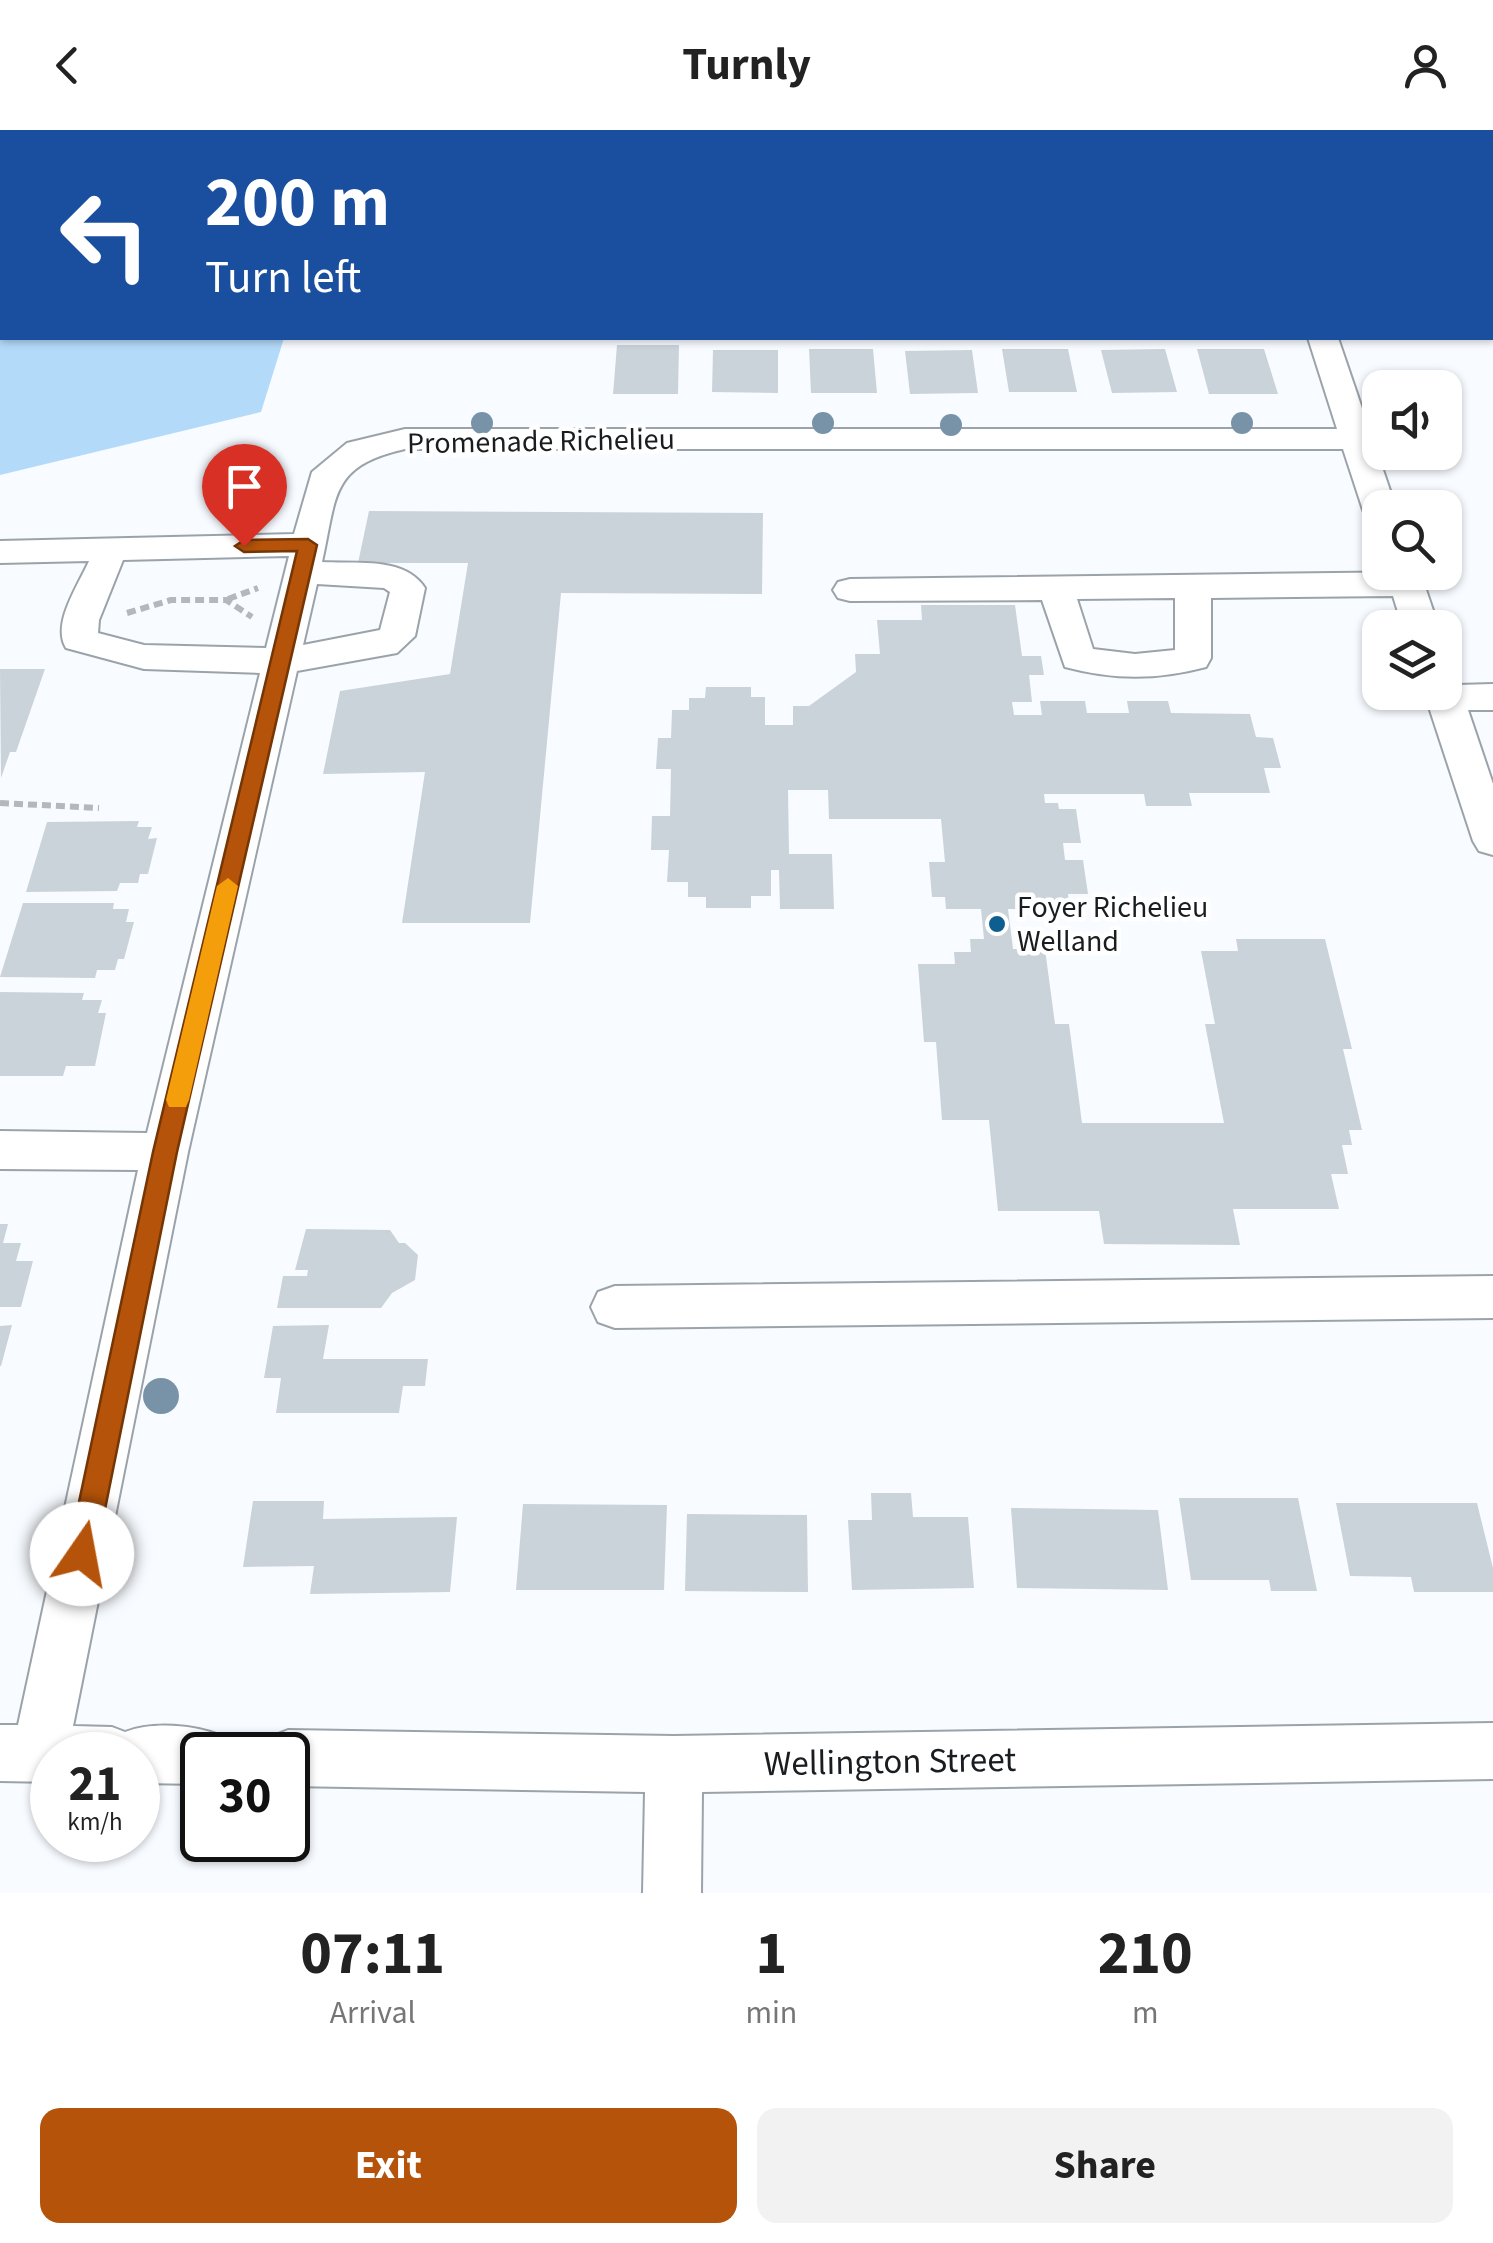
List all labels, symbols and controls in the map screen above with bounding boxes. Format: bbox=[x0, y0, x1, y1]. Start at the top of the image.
text: Turnly bbox=[682, 33, 811, 97]
icon: back bbox=[40, 38, 95, 93]
icon: person bbox=[1398, 38, 1453, 93]
text: 200 m bbox=[205, 153, 390, 253]
icon: left bbox=[40, 170, 170, 300]
text: Turn left bbox=[205, 246, 361, 310]
map controls bbox=[1362, 370, 1462, 710]
button: sound bbox=[1362, 370, 1462, 470]
street label: Promenade Richelieu bbox=[407, 418, 675, 465]
pin bbox=[202, 444, 287, 547]
icon: arrive bbox=[217, 459, 272, 514]
button: search bbox=[1362, 490, 1462, 590]
button: layers bbox=[1362, 610, 1462, 710]
place label: Foyer Richelieu Welland bbox=[1017, 886, 1208, 963]
marker: Foyer Richelieu Welland bbox=[986, 913, 1008, 935]
position arrow bbox=[30, 1502, 134, 1606]
speed limit sign: 30 bbox=[180, 1732, 310, 1862]
street label: Wellington Street bbox=[763, 1735, 1017, 1789]
text: 21 bbox=[69, 1749, 121, 1820]
text: km/h bbox=[67, 1804, 123, 1840]
text: 07:11 bbox=[300, 1912, 445, 1997]
text: 1 bbox=[756, 1912, 787, 1997]
text: 210 bbox=[1098, 1912, 1193, 1997]
text: Arrival bbox=[330, 1990, 416, 2036]
text: min bbox=[745, 1990, 797, 2036]
text: m bbox=[1132, 1990, 1158, 2036]
button: Exit bbox=[40, 2108, 737, 2223]
button: Share bbox=[757, 2108, 1453, 2223]

